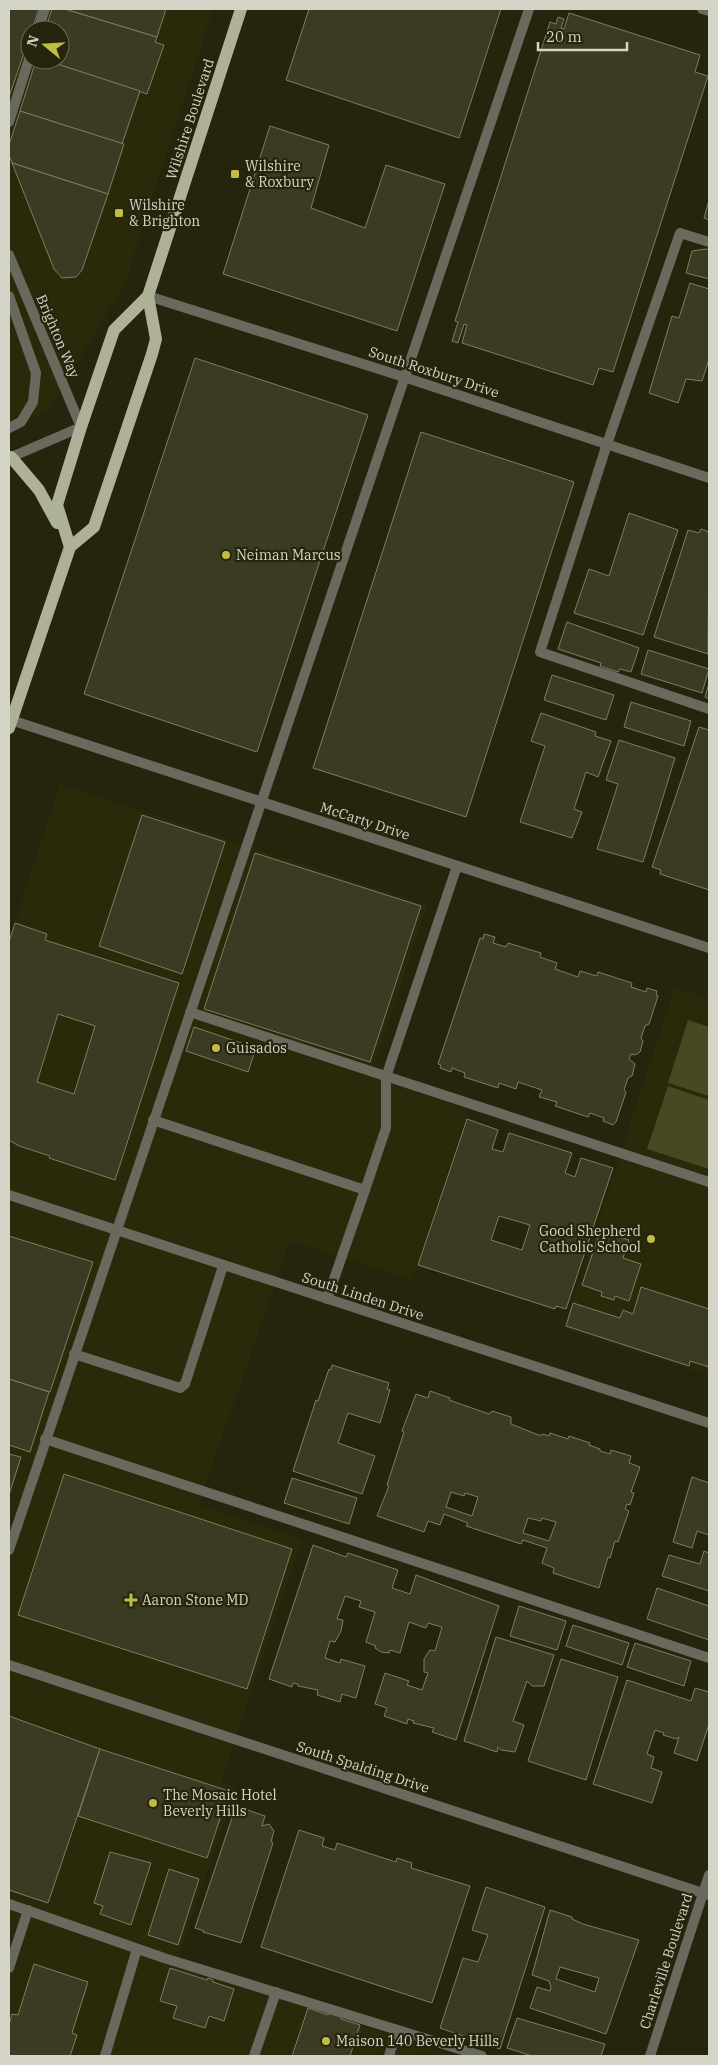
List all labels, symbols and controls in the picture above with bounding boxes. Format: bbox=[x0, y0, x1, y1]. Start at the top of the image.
north arrow bbox=[20, 20, 70, 70]
scale bar bbox=[538, 20, 627, 52]
text: 20 m bbox=[546, 27, 582, 46]
text: N bbox=[22, 33, 43, 49]
street label: Wilshire Boulevard bbox=[162, 56, 218, 182]
place label: Wilshire & Roxbury bbox=[245, 157, 315, 191]
marker: Wilshire & Roxbury bbox=[229, 168, 241, 180]
place label: Wilshire & Brighton bbox=[129, 196, 200, 230]
marker: Wilshire & Brighton bbox=[113, 207, 125, 219]
street label: Brighton Way bbox=[32, 291, 84, 381]
street label: South Roxbury Drive bbox=[366, 342, 502, 402]
place label: Neiman Marcus bbox=[236, 546, 341, 564]
marker: Neiman Marcus bbox=[220, 549, 232, 561]
street label: McCarty Drive bbox=[318, 798, 412, 844]
place label: Guisados bbox=[226, 1039, 287, 1057]
marker: Guisados bbox=[210, 1042, 222, 1054]
place label: Good Shepherd Catholic School bbox=[539, 1222, 641, 1256]
marker: Good Shepherd Catholic School bbox=[645, 1233, 657, 1245]
street label: South Linden Drive bbox=[300, 1268, 426, 1324]
place label: Aaron Stone MD bbox=[142, 1591, 249, 1609]
marker: Aaron Stone MD bbox=[124, 1593, 138, 1607]
street label: South Spalding Drive bbox=[294, 1737, 432, 1797]
place label: The Mosaic Hotel Beverly Hills bbox=[163, 1786, 277, 1820]
marker: The Mosaic Hotel Beverly Hills bbox=[147, 1797, 159, 1809]
street label: Charleville Boulevard bbox=[636, 1890, 697, 2031]
place label: Maison 140 Beverly Hills bbox=[336, 2032, 499, 2050]
marker: Maison 140 Beverly Hills bbox=[320, 2035, 332, 2047]

